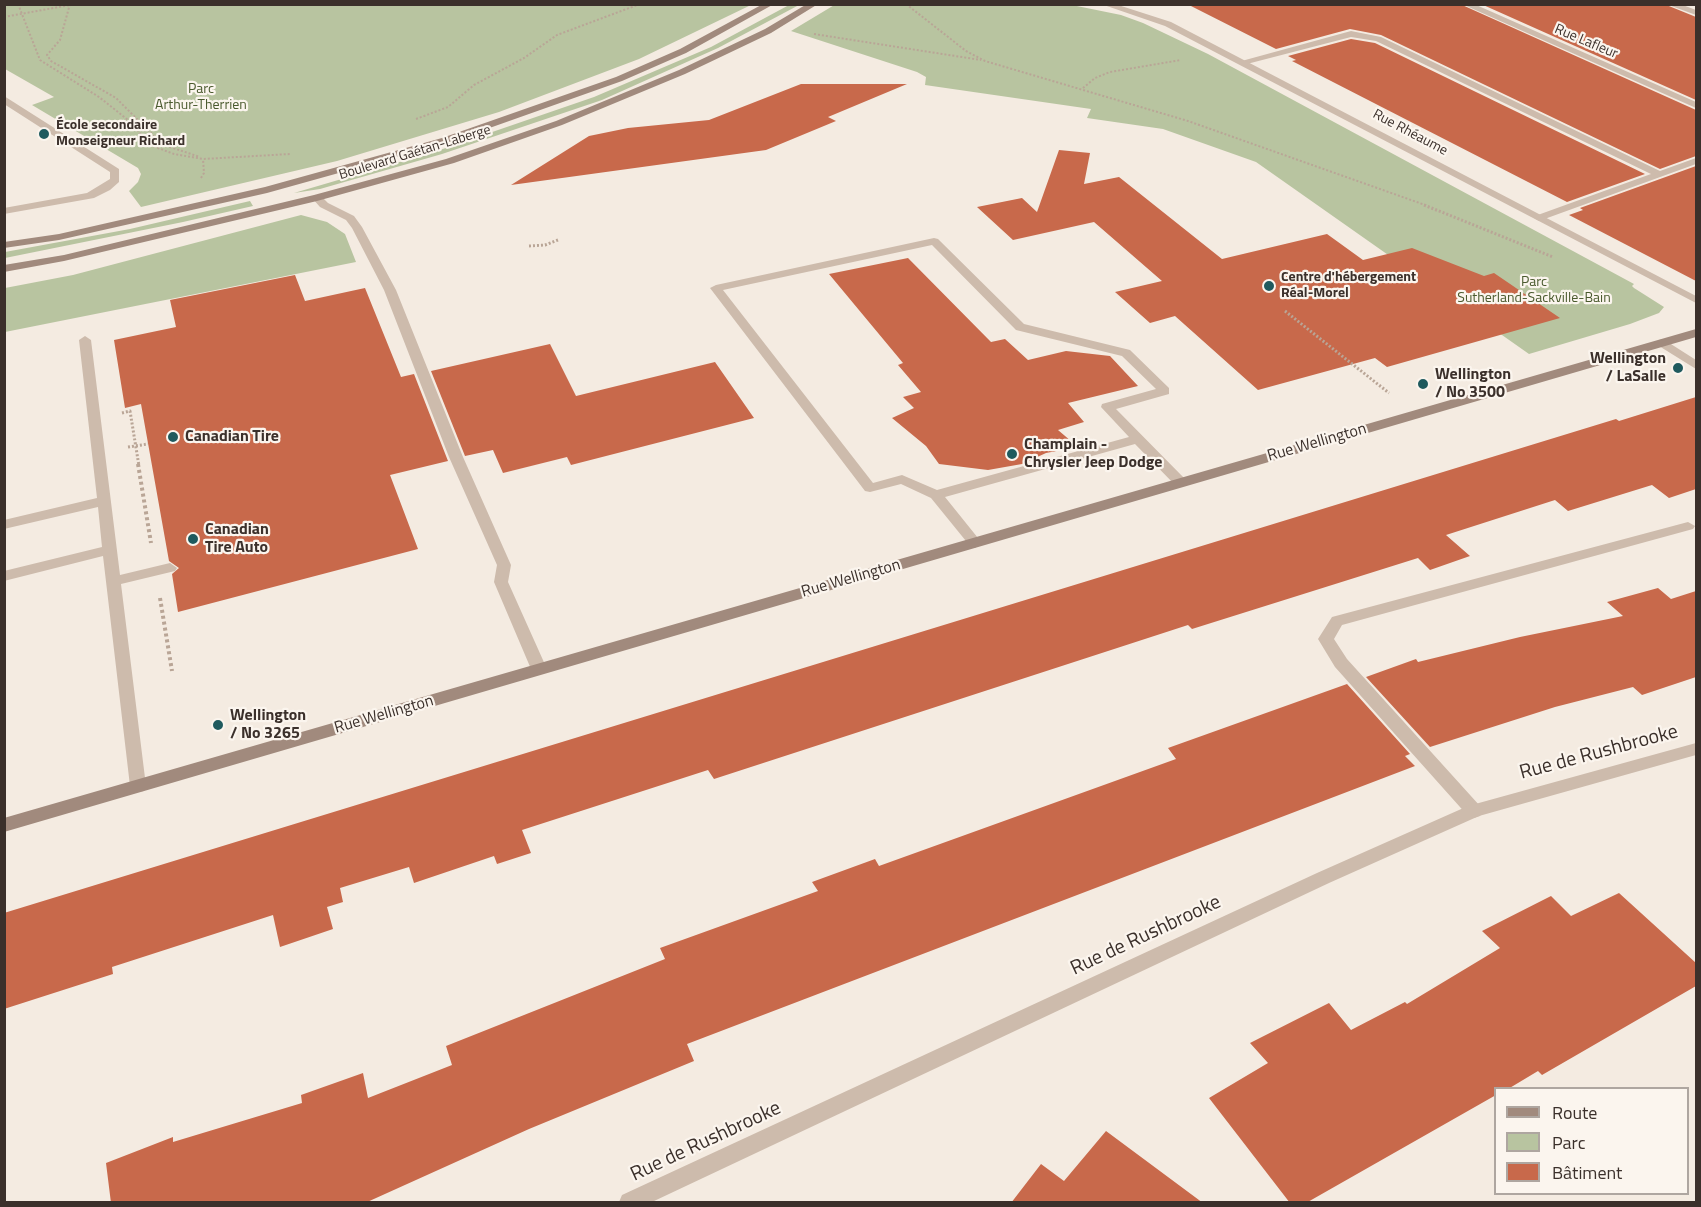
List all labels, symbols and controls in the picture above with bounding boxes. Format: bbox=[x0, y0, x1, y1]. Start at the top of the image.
street label: Rue Lafleur bbox=[1552, 21, 1620, 63]
park label: Parc Arthur-Therrien bbox=[155, 82, 247, 114]
street label: Rue Rhéaume bbox=[1370, 106, 1450, 160]
place label: École secondaire Monseigneur Richard bbox=[56, 118, 185, 150]
street label: Boulevard Gaétan-Laberge bbox=[337, 122, 493, 184]
marker: École secondaire Monseigneur Richard bbox=[37, 127, 51, 141]
place label: Centre d'hébergement Réal-Morel bbox=[1281, 270, 1416, 302]
park label: Parc Sutherland-Sackville-Bain bbox=[1457, 275, 1611, 308]
marker: Centre d'hébergement Réal-Morel bbox=[1262, 279, 1276, 293]
place label: Wellington / LaSalle bbox=[1590, 349, 1666, 387]
marker: Wellington / LaSalle bbox=[1671, 361, 1685, 375]
place label: Wellington / No 3500 bbox=[1435, 365, 1511, 403]
marker: Wellington / No 3500 bbox=[1416, 377, 1430, 391]
street label: Rue Wellington bbox=[1265, 420, 1369, 466]
place label: Canadian Tire bbox=[185, 427, 279, 447]
marker: Canadian Tire bbox=[166, 430, 180, 444]
place label: Champlain - Chrysler Jeep Dodge bbox=[1024, 435, 1162, 473]
marker: Champlain - Chrysler Jeep Dodge bbox=[1005, 447, 1019, 461]
place label: Canadian Tire Auto bbox=[205, 520, 269, 558]
marker: Canadian Tire Auto bbox=[186, 532, 200, 546]
street label: Rue Wellington bbox=[799, 556, 903, 602]
street label: Rue Wellington bbox=[332, 692, 436, 738]
place label: Wellington / No 3265 bbox=[230, 706, 306, 744]
marker: Wellington / No 3265 bbox=[211, 718, 225, 732]
street label: Rue de Rushbrooke bbox=[1517, 720, 1681, 786]
street label: Rue de Rushbrooke bbox=[1067, 891, 1225, 981]
legend bbox=[1494, 1087, 1689, 1195]
street label: Rue de Rushbrooke bbox=[627, 1097, 785, 1187]
text: Route bbox=[1552, 1099, 1597, 1126]
text: Parc bbox=[1552, 1129, 1586, 1156]
text: Bâtiment bbox=[1552, 1159, 1622, 1186]

